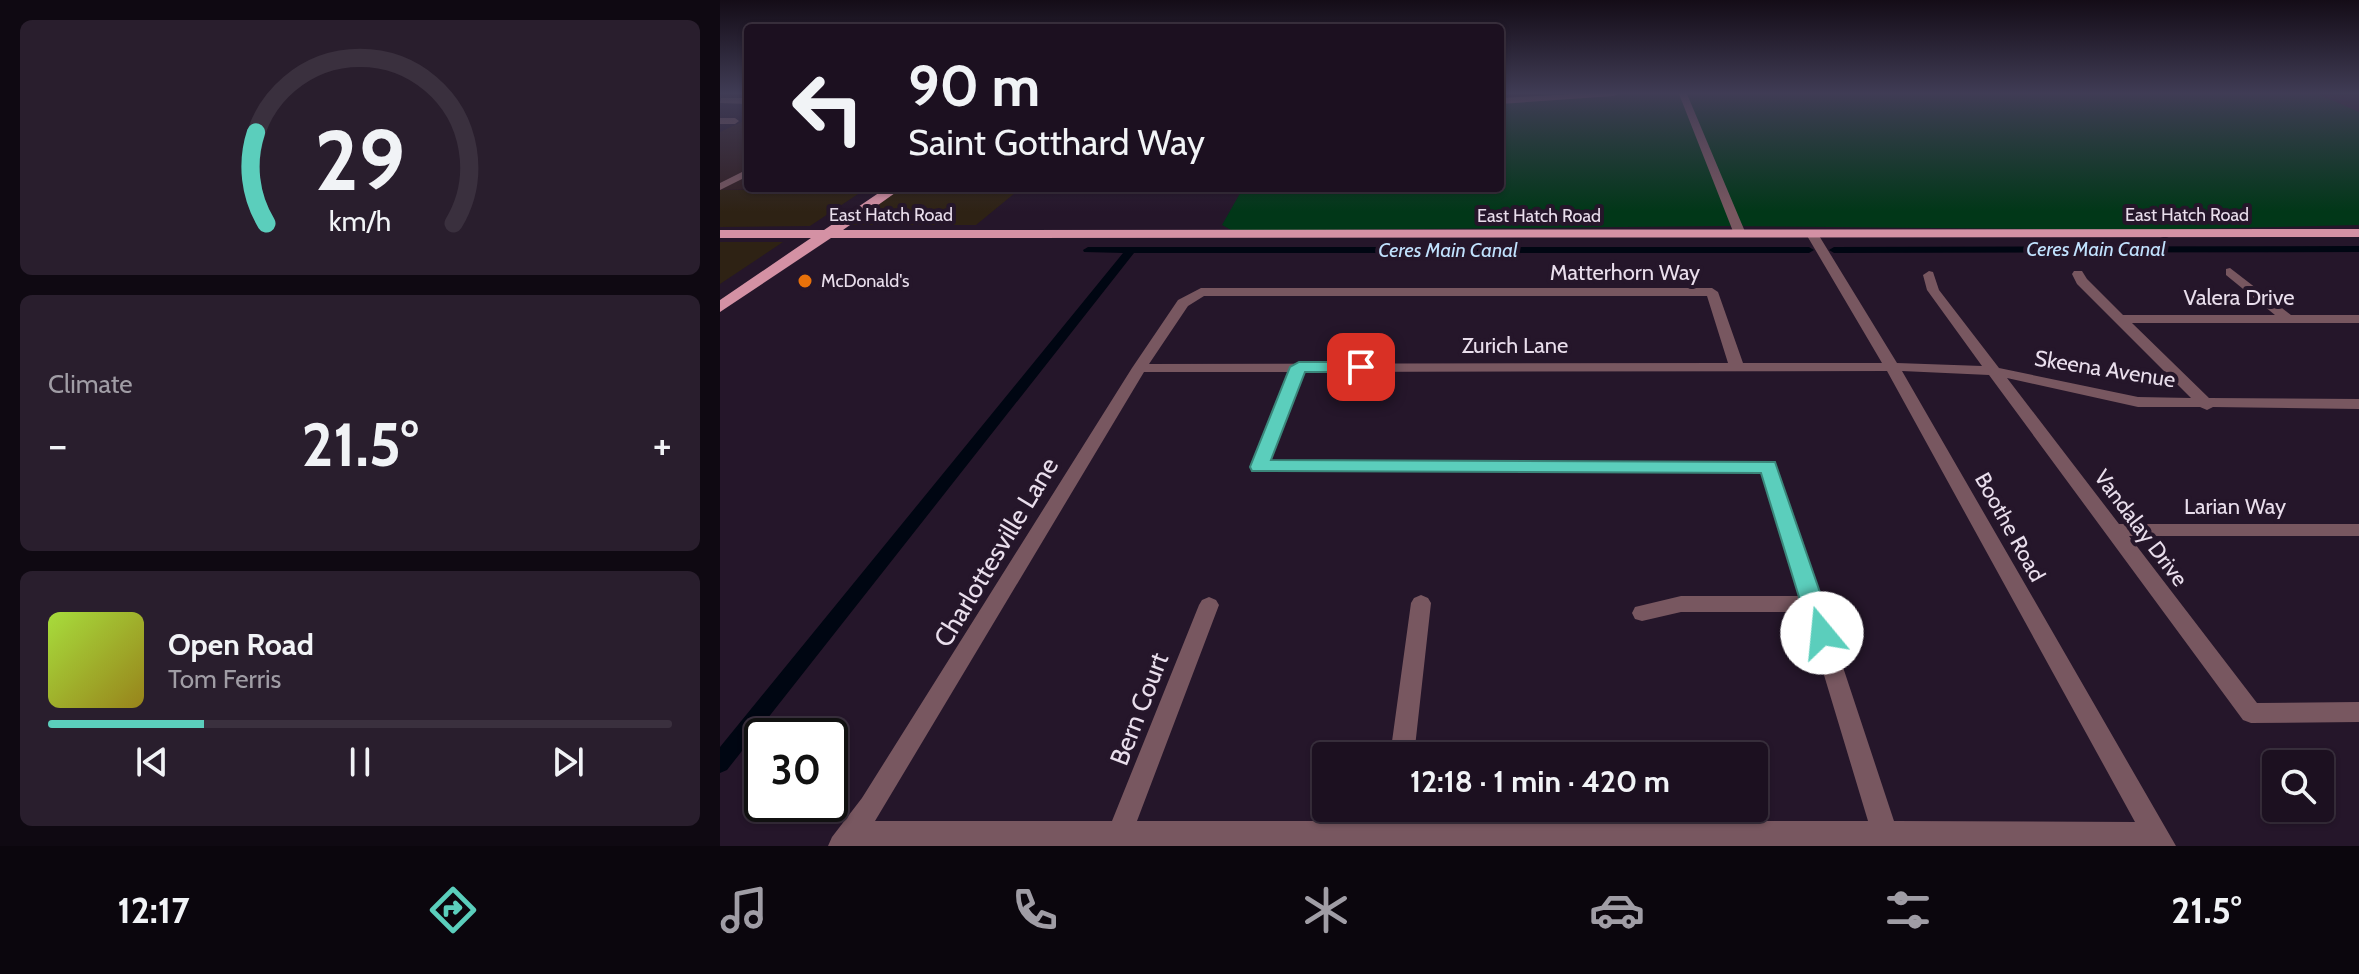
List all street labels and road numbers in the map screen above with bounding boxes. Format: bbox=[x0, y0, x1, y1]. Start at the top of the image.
street label: East Hatch Road bbox=[829, 204, 953, 226]
street label: East Hatch Road bbox=[2125, 204, 2249, 226]
street label: East Hatch Road bbox=[1477, 205, 1601, 227]
street label: Matterhorn Way bbox=[1550, 259, 1700, 286]
street label: Valera Drive bbox=[2183, 284, 2295, 311]
street label: Zurich Lane bbox=[1462, 332, 1568, 359]
street label: Skeena Avenue bbox=[2033, 345, 2177, 393]
street label: Charlottesville Lane bbox=[927, 451, 1065, 653]
street label: Vandalay Drive bbox=[2088, 464, 2194, 592]
street label: Boothe Road bbox=[1969, 468, 2051, 586]
street label: Larian Way bbox=[2184, 493, 2286, 520]
street label: Bern Court bbox=[1103, 648, 1175, 770]

